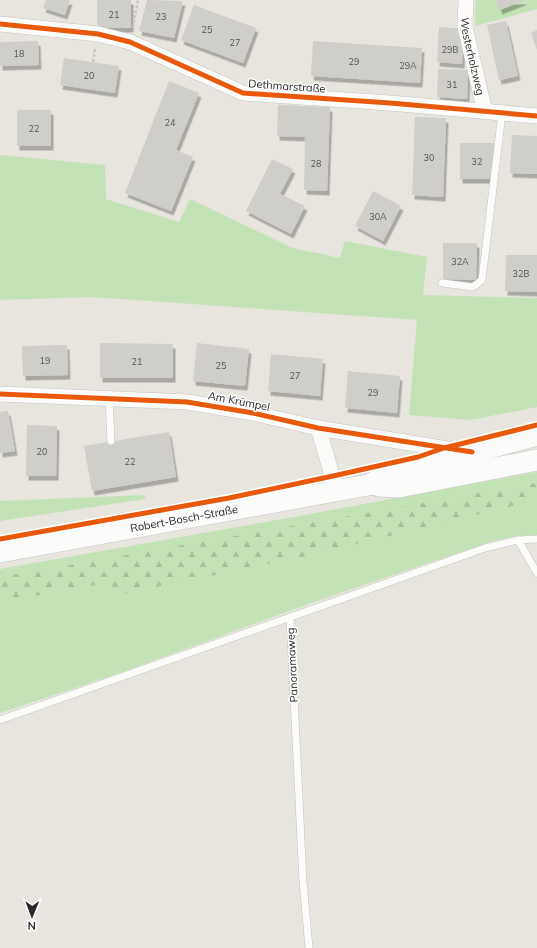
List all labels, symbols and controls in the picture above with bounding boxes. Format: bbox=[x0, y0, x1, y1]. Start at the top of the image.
house number: 21 bbox=[109, 9, 119, 20]
house number: 23 bbox=[156, 11, 166, 22]
street label: Westerholzweg bbox=[458, 17, 488, 97]
house number: 25 bbox=[202, 24, 213, 35]
house number: 27 bbox=[230, 37, 240, 48]
house number: 29B bbox=[442, 44, 458, 55]
house number: 18 bbox=[14, 48, 24, 59]
house number: 29 bbox=[349, 56, 359, 67]
house number: 29A bbox=[399, 60, 417, 71]
house number: 20 bbox=[84, 70, 94, 81]
street label: Dethmarstraße bbox=[248, 76, 326, 96]
house number: 31 bbox=[447, 79, 457, 90]
house number: 24 bbox=[165, 117, 176, 128]
house number: 22 bbox=[29, 123, 39, 134]
house number: 30 bbox=[424, 152, 434, 163]
house number: 32 bbox=[472, 156, 482, 167]
house number: 28 bbox=[311, 158, 321, 169]
house number: 30A bbox=[369, 211, 387, 222]
house number: 32A bbox=[451, 256, 469, 267]
house number: 32B bbox=[513, 268, 529, 279]
house number: 19 bbox=[40, 355, 50, 366]
house number: 21 bbox=[132, 356, 142, 367]
house number: 25 bbox=[216, 360, 227, 371]
house number: 27 bbox=[290, 370, 300, 381]
house number: 29 bbox=[368, 387, 378, 398]
street label: Am Krümpel bbox=[207, 388, 271, 414]
house number: 20 bbox=[37, 446, 47, 457]
house number: 22 bbox=[125, 456, 135, 467]
street label: Robert-Bosch-Straße bbox=[129, 502, 239, 535]
street label: Panoramaweg bbox=[283, 627, 301, 703]
north arrow bbox=[12, 896, 52, 936]
text: N bbox=[28, 919, 36, 933]

